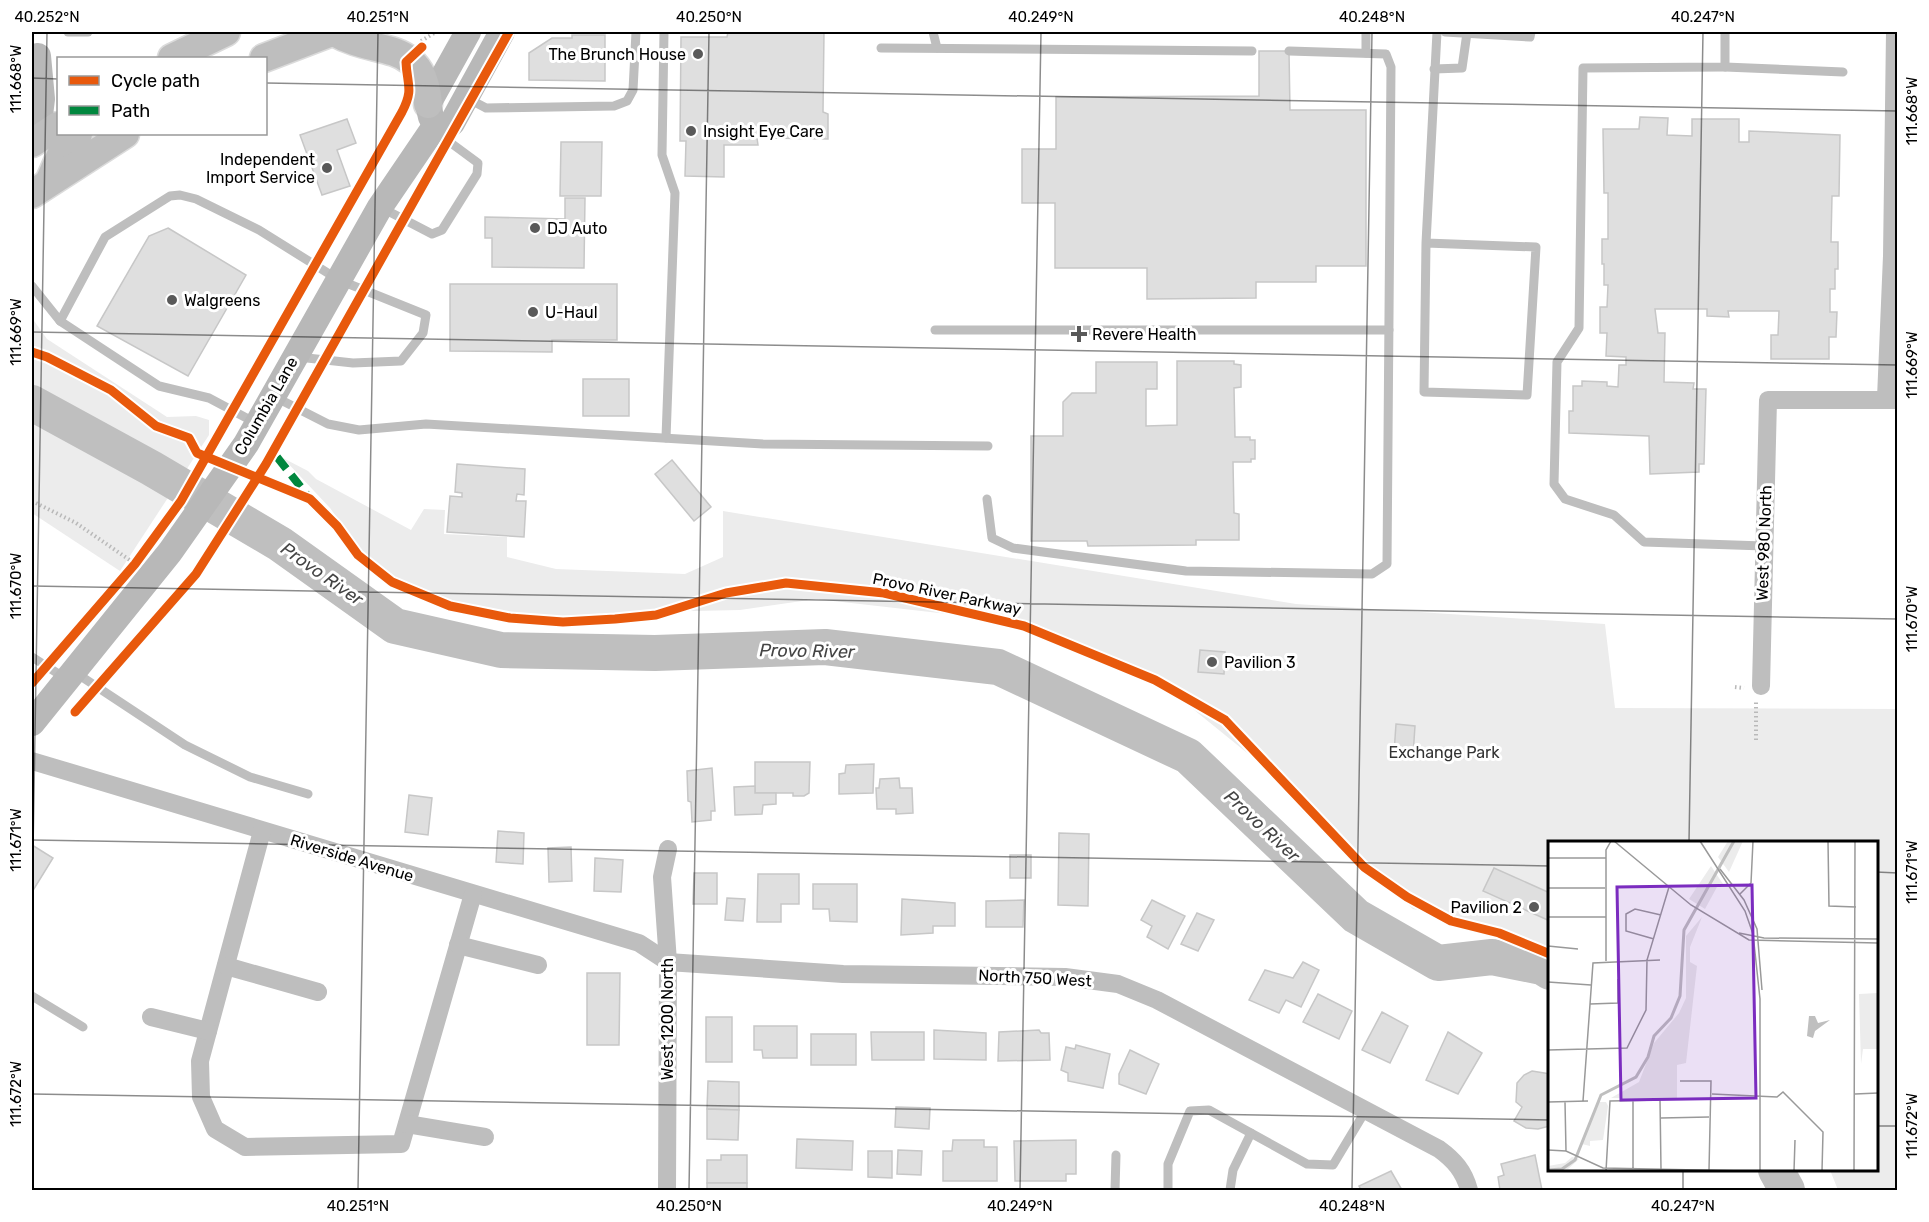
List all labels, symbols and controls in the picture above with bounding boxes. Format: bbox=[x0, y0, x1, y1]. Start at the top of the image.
text: 40.252°N bbox=[14, 8, 80, 26]
text: 40.251°N bbox=[347, 8, 409, 26]
text: 40.250°N bbox=[676, 8, 742, 26]
text: 40.249°N bbox=[1008, 8, 1074, 26]
text: 40.248°N bbox=[1339, 8, 1405, 26]
text: 40.247°N bbox=[1671, 8, 1735, 26]
text: 111.668°W bbox=[7, 45, 25, 113]
place label: The Brunch House bbox=[548, 45, 686, 64]
marker: The Brunch House bbox=[691, 47, 705, 61]
legend bbox=[57, 57, 267, 135]
text: Cycle path bbox=[111, 70, 200, 92]
text: 111.668°W bbox=[1903, 77, 1921, 145]
text: Path bbox=[111, 100, 150, 122]
place label: Insight Eye Care bbox=[703, 122, 824, 141]
marker: Insight Eye Care bbox=[684, 124, 698, 138]
place label: Independent Import Service bbox=[206, 150, 315, 187]
marker: Independent Import Service bbox=[320, 161, 334, 175]
place label: DJ Auto bbox=[547, 219, 607, 238]
marker: DJ Auto bbox=[528, 221, 542, 235]
place label: Walgreens bbox=[184, 291, 260, 310]
marker: Walgreens bbox=[165, 293, 179, 307]
text: 111.669°W bbox=[7, 298, 25, 366]
place label: U-Haul bbox=[545, 303, 598, 322]
marker: U-Haul bbox=[526, 305, 540, 319]
marker: Revere Health bbox=[1070, 325, 1088, 343]
place label: Revere Health bbox=[1092, 325, 1197, 344]
text: 111.669°W bbox=[1903, 331, 1921, 399]
street label: Columbia Lane bbox=[230, 353, 302, 458]
street label: West 980 North bbox=[1752, 485, 1776, 601]
water label: Provo River bbox=[277, 538, 368, 611]
text: 111.670°W bbox=[7, 553, 25, 619]
street label: Provo River Parkway bbox=[871, 569, 1023, 619]
text: 111.670°W bbox=[1903, 586, 1921, 652]
water label: Provo River bbox=[759, 639, 856, 663]
place label: Pavilion 3 bbox=[1224, 653, 1296, 672]
marker: Pavilion 3 bbox=[1205, 655, 1219, 669]
park label: Exchange Park bbox=[1389, 743, 1500, 762]
water label: Provo River bbox=[1220, 785, 1305, 867]
text: 111.671°W bbox=[7, 808, 25, 872]
street label: Riverside Avenue bbox=[288, 830, 416, 886]
text: 111.671°W bbox=[1903, 840, 1921, 904]
inset map bbox=[1548, 841, 1878, 1171]
place label: Pavilion 2 bbox=[1451, 898, 1522, 917]
marker: Pavilion 2 bbox=[1527, 900, 1541, 914]
street label: West 1200 North bbox=[658, 958, 677, 1080]
street label: North 750 West bbox=[978, 966, 1092, 990]
text: 111.672°W bbox=[7, 1061, 25, 1127]
text: 111.672°W bbox=[1903, 1093, 1921, 1159]
text: 40.251°N bbox=[327, 1197, 389, 1215]
text: 40.250°N bbox=[656, 1197, 722, 1215]
text: 40.249°N bbox=[987, 1197, 1053, 1215]
text: 40.248°N bbox=[1319, 1197, 1385, 1215]
text: 40.247°N bbox=[1651, 1197, 1715, 1215]

